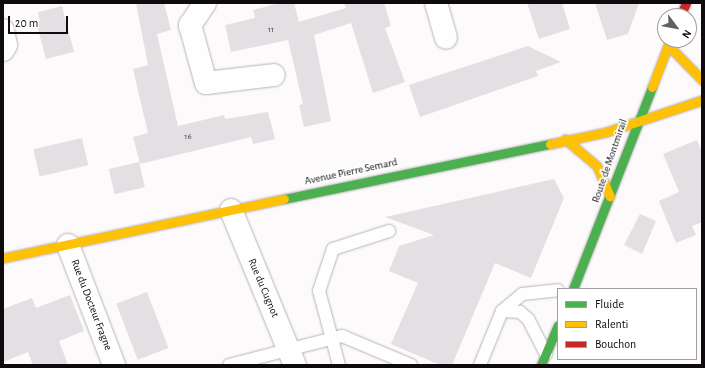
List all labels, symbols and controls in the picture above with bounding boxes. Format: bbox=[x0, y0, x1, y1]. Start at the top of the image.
scale bar bbox=[10, 8, 70, 34]
north arrow bbox=[657, 8, 697, 48]
text: 20 m bbox=[15, 17, 38, 29]
house number: 11 bbox=[268, 25, 274, 35]
text: N bbox=[680, 28, 693, 40]
street label: Route de Montmirail bbox=[589, 117, 631, 205]
house number: 16 bbox=[184, 132, 192, 142]
street label: Avenue Pierre Semard bbox=[303, 156, 399, 188]
street label: Rue du Cugnot bbox=[245, 257, 281, 319]
street label: Rue du Docteur Fragne bbox=[68, 258, 114, 352]
legend bbox=[557, 288, 697, 360]
text: Fluide bbox=[595, 298, 624, 310]
text: Ralenti bbox=[595, 318, 628, 330]
text: Bouchon bbox=[595, 338, 636, 350]

